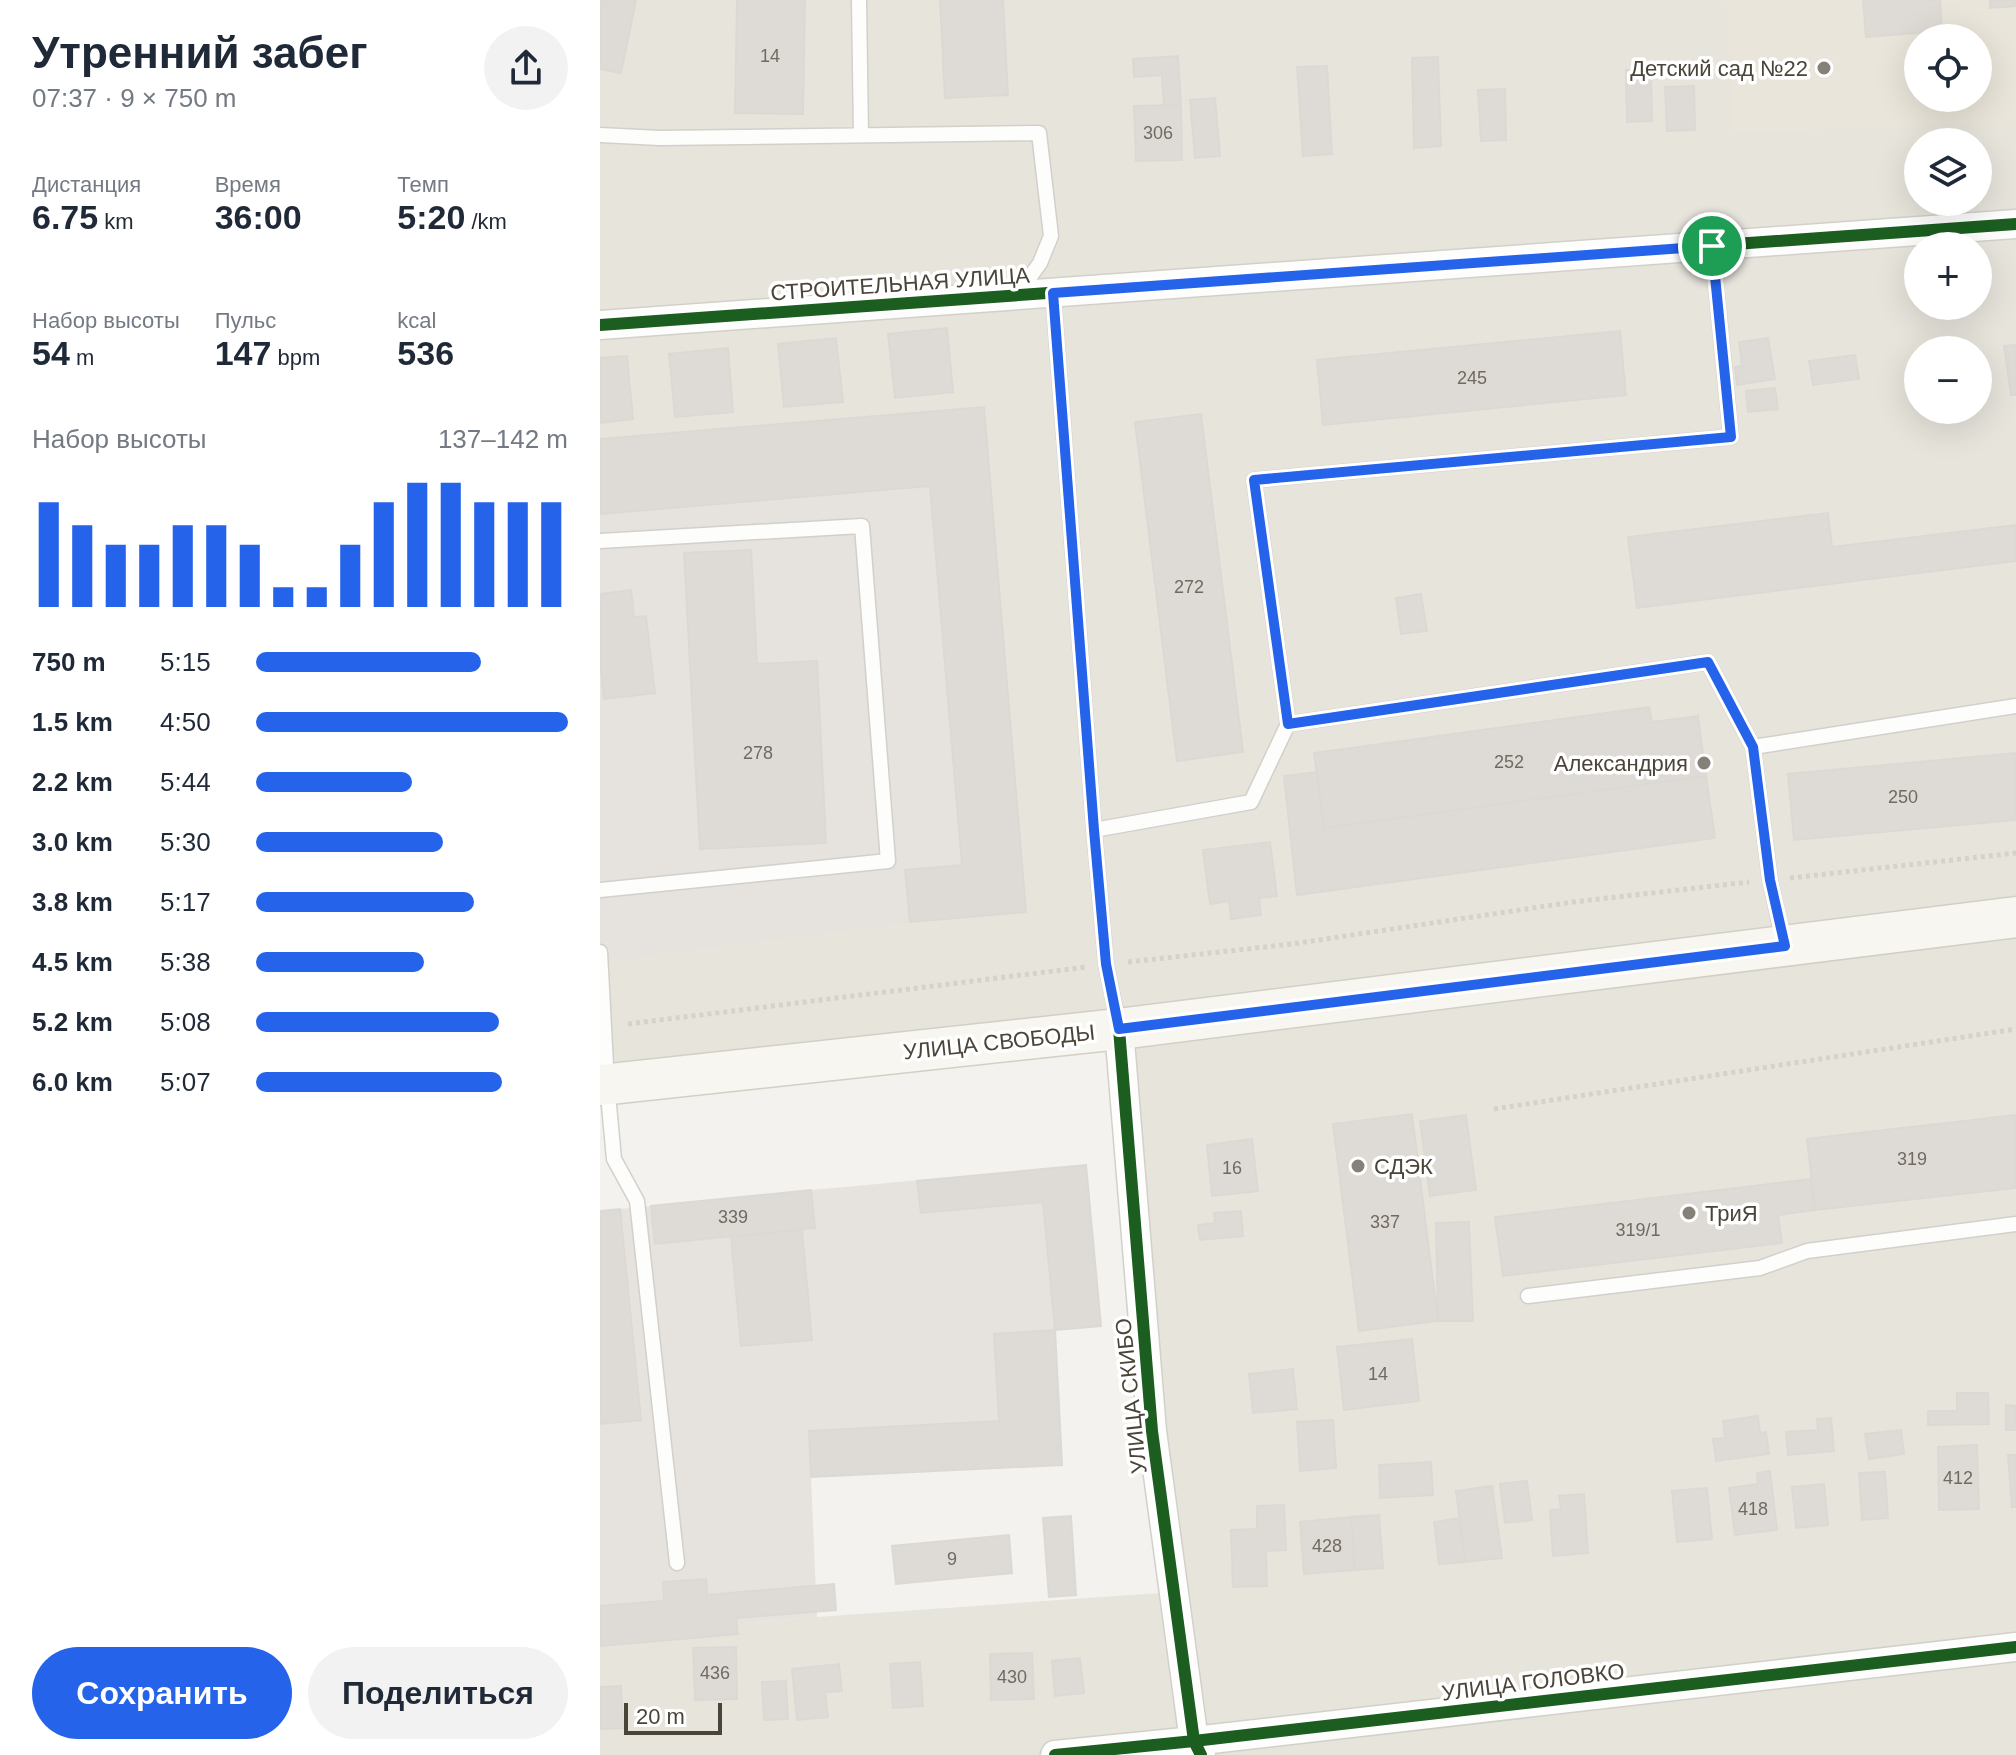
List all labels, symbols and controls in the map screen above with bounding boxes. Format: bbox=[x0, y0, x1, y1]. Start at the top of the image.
map controls bbox=[1904, 24, 1992, 424]
button: locate bbox=[1904, 24, 1992, 112]
button: share bbox=[484, 26, 568, 110]
text: Утренний забег bbox=[32, 28, 367, 77]
house number: 14 bbox=[760, 46, 780, 66]
place label: Детский сад №22 bbox=[1630, 56, 1808, 81]
marker: Детский сад №22 bbox=[1815, 59, 1833, 77]
text: 07:37 · 9 × 750 m bbox=[32, 83, 237, 113]
house number: 306 bbox=[1143, 123, 1173, 143]
button: layers bbox=[1904, 128, 1992, 216]
text: Дистанция bbox=[32, 172, 141, 197]
text: Время bbox=[215, 172, 281, 197]
text: Темп bbox=[397, 172, 449, 197]
text: 6.75 bbox=[32, 198, 98, 236]
text: 36:00 bbox=[215, 198, 302, 236]
text: 5:20 bbox=[397, 198, 465, 236]
text: km bbox=[98, 209, 134, 234]
text: /km bbox=[465, 209, 507, 234]
pin bbox=[1678, 212, 1746, 280]
icon: arrive bbox=[1690, 224, 1734, 268]
button: + bbox=[1904, 232, 1992, 320]
street label: СТРОИТЕЛЬНАЯ УЛИЦА bbox=[770, 262, 1031, 306]
text: Набор высоты bbox=[32, 308, 180, 333]
text: Пульс bbox=[215, 308, 276, 333]
text: kcal bbox=[397, 308, 436, 333]
text: 54 bbox=[32, 334, 70, 372]
text: 147 bbox=[215, 334, 271, 372]
text: 536 bbox=[397, 334, 454, 372]
button: − bbox=[1904, 336, 1992, 424]
text: m bbox=[70, 345, 94, 370]
text: bpm bbox=[271, 345, 320, 370]
house number: 245 bbox=[1457, 368, 1487, 388]
text: Набор высоты bbox=[32, 424, 207, 454]
text: 137–142 m bbox=[438, 424, 568, 454]
house number: 272 bbox=[1174, 577, 1204, 597]
text: 750 m bbox=[32, 647, 106, 677]
text: 5:15 bbox=[160, 647, 211, 677]
text: 1.5 km bbox=[32, 707, 113, 737]
text: 4:50 bbox=[160, 707, 211, 737]
house number: 278 bbox=[743, 743, 773, 763]
place label: Александрия bbox=[1554, 751, 1688, 776]
house number: 252 bbox=[1494, 752, 1524, 772]
marker: Александрия bbox=[1695, 754, 1713, 772]
text: 2.2 km bbox=[32, 767, 113, 797]
text: 5:44 bbox=[160, 767, 211, 797]
house number: 250 bbox=[1888, 787, 1918, 807]
text: 3.0 km bbox=[32, 827, 113, 857]
text: 5:30 bbox=[160, 827, 211, 857]
text: 3.8 km bbox=[32, 887, 113, 917]
text: 5:17 bbox=[160, 887, 211, 917]
text: 4.5 km bbox=[32, 947, 113, 977]
text: 5:38 bbox=[160, 947, 211, 977]
text: 5.2 km bbox=[32, 1007, 113, 1037]
text: 5:08 bbox=[160, 1007, 211, 1037]
street label: УЛИЦА СВОБОДЫ bbox=[902, 1019, 1096, 1065]
text: 6.0 km bbox=[32, 1067, 113, 1097]
text: 5:07 bbox=[160, 1067, 211, 1097]
house number: 319 bbox=[1897, 1149, 1927, 1169]
place label: СДЭК bbox=[1374, 1154, 1433, 1179]
marker: СДЭК bbox=[1349, 1157, 1367, 1175]
house number: 16 bbox=[1222, 1158, 1242, 1178]
place label: ТриЯ bbox=[1705, 1201, 1758, 1226]
marker: ТриЯ bbox=[1680, 1204, 1698, 1222]
house number: 339 bbox=[718, 1207, 748, 1227]
house number: 337 bbox=[1370, 1212, 1400, 1232]
house number: 319/1 bbox=[1615, 1220, 1661, 1240]
street label: УЛИЦА СКИБО bbox=[1110, 1317, 1152, 1475]
house number: 14 bbox=[1368, 1364, 1388, 1384]
house number: 412 bbox=[1943, 1468, 1973, 1488]
house number: 418 bbox=[1738, 1499, 1768, 1519]
house number: 428 bbox=[1312, 1536, 1342, 1556]
house number: 9 bbox=[947, 1549, 957, 1569]
button: Сохранить bbox=[32, 1647, 292, 1739]
button: Поделиться bbox=[308, 1647, 568, 1739]
street label: УЛИЦА ГОЛОВКО bbox=[1440, 1658, 1626, 1706]
house number: 436 bbox=[700, 1663, 730, 1683]
house number: 430 bbox=[997, 1667, 1027, 1687]
scale bar bbox=[624, 1699, 722, 1735]
text: 20 m bbox=[636, 1704, 685, 1729]

